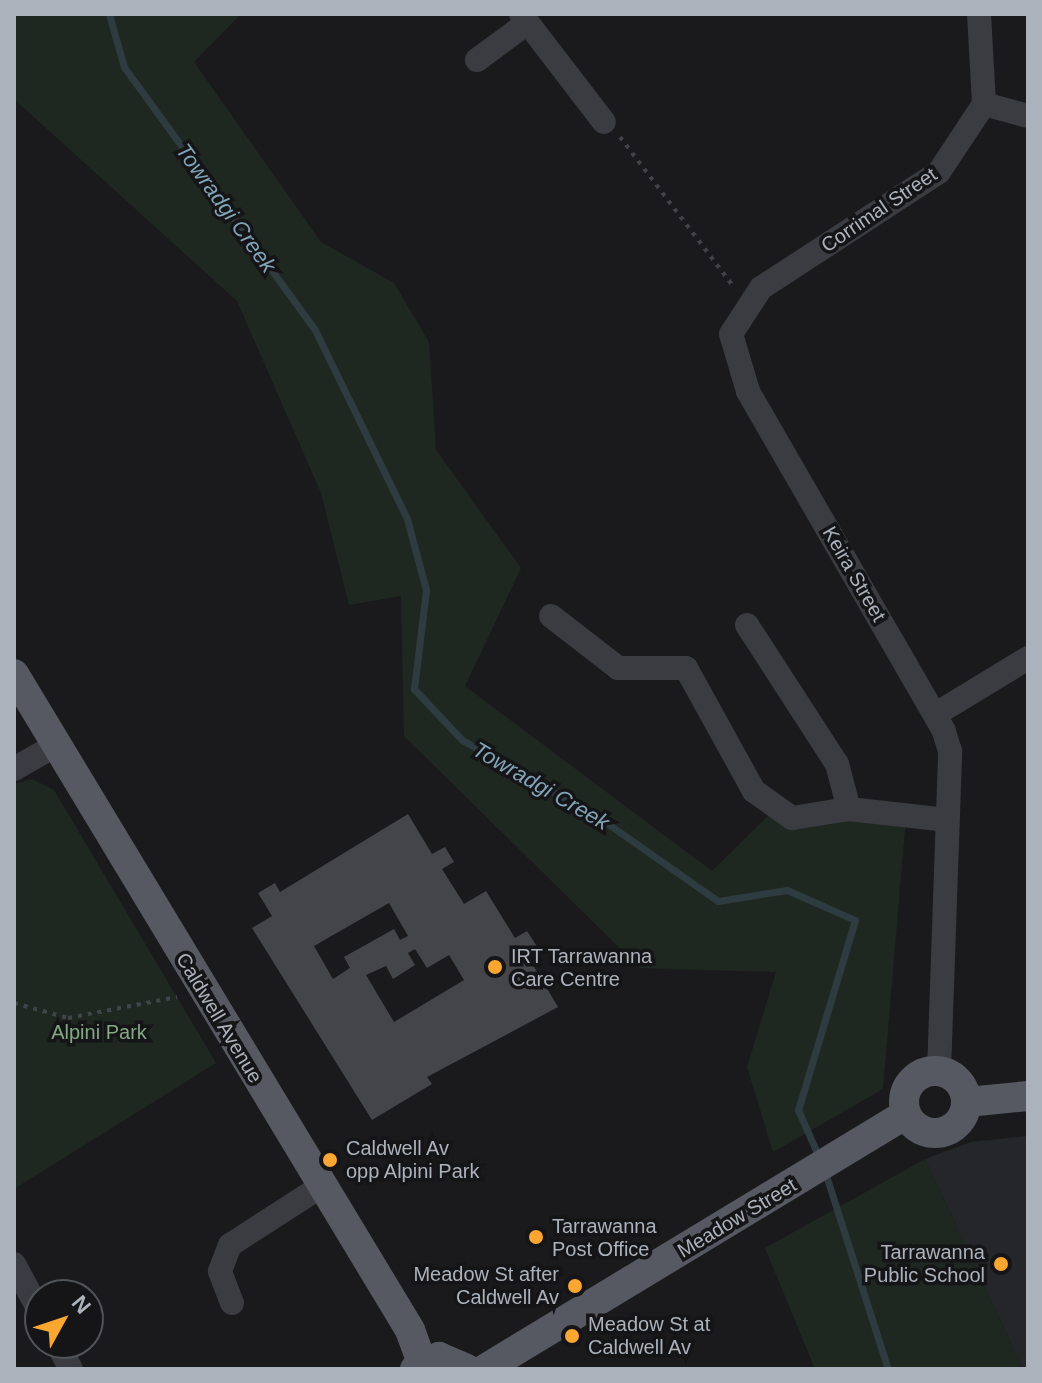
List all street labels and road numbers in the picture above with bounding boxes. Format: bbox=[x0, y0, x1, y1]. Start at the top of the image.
street label: Corrimal Street bbox=[817, 162, 941, 258]
street label: Keira Street bbox=[817, 522, 891, 626]
street label: Caldwell Avenue bbox=[170, 948, 268, 1088]
street label: Meadow Street bbox=[673, 1173, 801, 1263]

